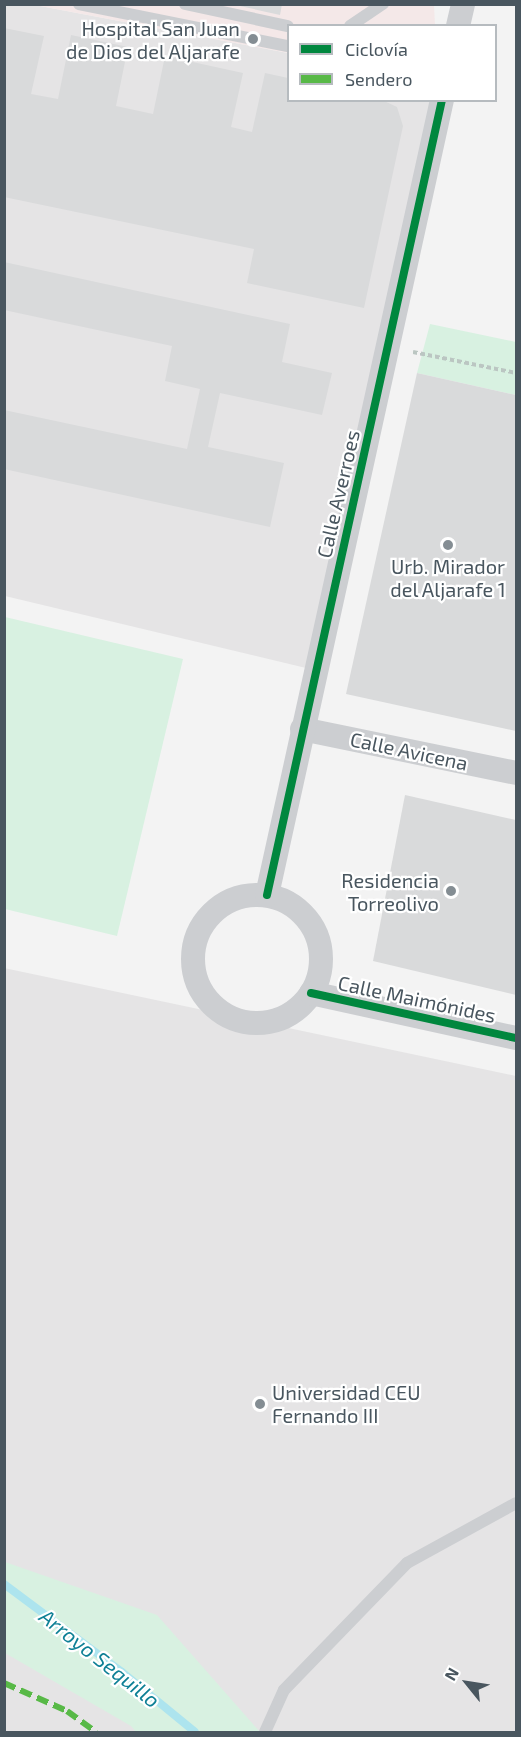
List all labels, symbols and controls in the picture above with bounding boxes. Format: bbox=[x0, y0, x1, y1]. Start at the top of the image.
place label: Hospital San Juan de Dios del Aljarafe bbox=[65, 16, 240, 63]
legend bbox=[287, 24, 497, 102]
marker: Hospital San Juan de Dios del Aljarafe bbox=[244, 30, 262, 48]
text: Ciclovía bbox=[345, 38, 408, 60]
text: Sendero bbox=[345, 68, 412, 90]
street label: Calle Averroes bbox=[312, 428, 364, 560]
marker: Urb. Mirador del Aljarafe 1 bbox=[441, 538, 455, 552]
place label: Urb. Mirador del Aljarafe 1 bbox=[390, 554, 506, 601]
street label: Calle Avicena bbox=[348, 727, 470, 775]
place label: Residencia Torreolivo bbox=[341, 868, 439, 915]
marker: Residencia Torreolivo bbox=[444, 884, 458, 898]
street label: Calle Maimónides bbox=[336, 971, 498, 1027]
place label: Universidad CEU Fernando III bbox=[272, 1380, 421, 1427]
marker: Universidad CEU Fernando III bbox=[253, 1397, 267, 1411]
water label: Arroyo Sequillo bbox=[35, 1603, 165, 1713]
north arrow bbox=[437, 1653, 497, 1713]
text: N bbox=[440, 1664, 462, 1684]

